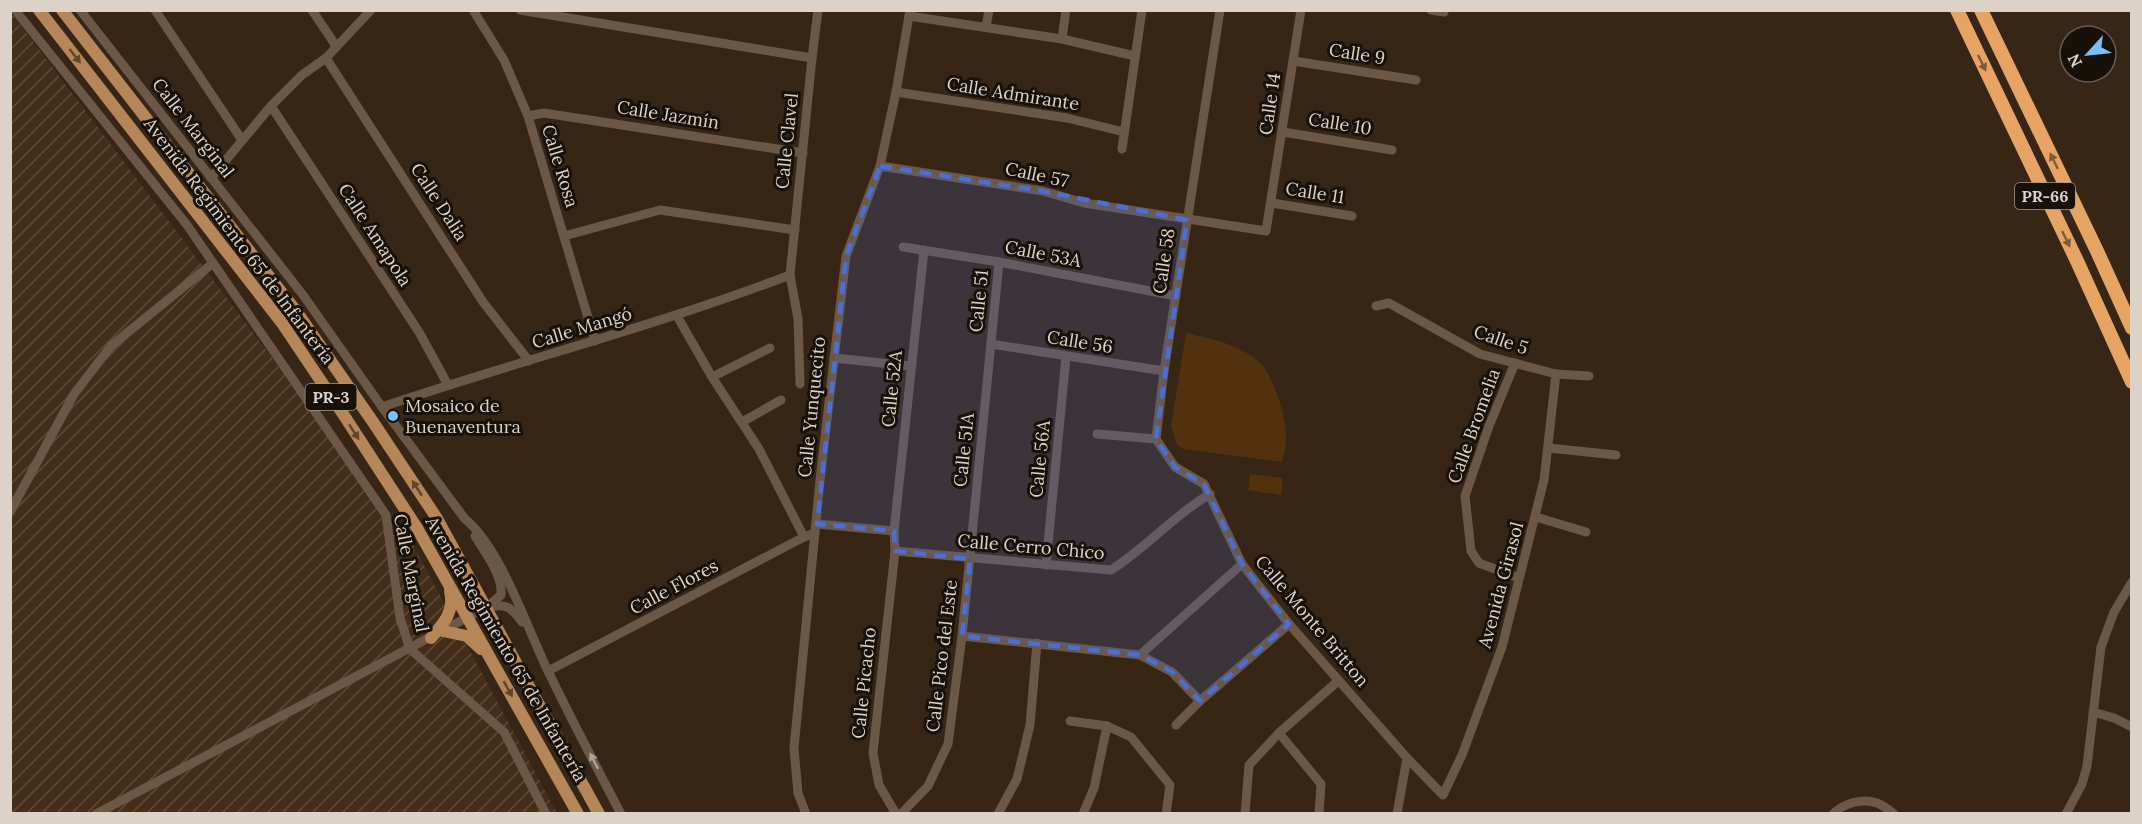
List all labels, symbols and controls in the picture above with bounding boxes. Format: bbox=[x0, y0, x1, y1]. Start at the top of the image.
north arrow bbox=[2058, 24, 2118, 84]
street label: Calle 9 bbox=[1327, 38, 1387, 69]
one-way arrow bbox=[69, 48, 81, 64]
text: N bbox=[2063, 51, 2086, 71]
one-way arrow bbox=[1978, 55, 1987, 72]
street label: Calle 14 bbox=[1254, 71, 1285, 136]
street label: Calle Admirante bbox=[945, 72, 1081, 115]
street label: Calle Marginal bbox=[147, 73, 240, 182]
street label: Calle Clavel bbox=[770, 92, 803, 190]
street label: Calle Jazmín bbox=[615, 95, 721, 134]
street label: Calle 10 bbox=[1307, 107, 1373, 140]
street label: Avenida Regimiento 65 de Infantería bbox=[139, 112, 340, 369]
street label: Calle Rosa bbox=[537, 122, 584, 210]
one-way arrow bbox=[2049, 153, 2058, 170]
street label: Calle 57 bbox=[1003, 157, 1071, 192]
street label: Calle Dalia bbox=[406, 159, 473, 245]
street label: Calle 11 bbox=[1284, 177, 1346, 209]
street label: Calle Amapola bbox=[334, 179, 417, 291]
road number: PR-66 bbox=[2015, 183, 2075, 209]
street label: Calle 58 bbox=[1148, 227, 1179, 295]
one-way arrow bbox=[2062, 231, 2071, 248]
street label: Calle 53A bbox=[1003, 235, 1084, 272]
street label: Calle 51 bbox=[964, 269, 993, 333]
street label: Calle Mangó bbox=[529, 301, 635, 354]
street label: Calle 5 bbox=[1471, 320, 1531, 360]
street label: Calle 56 bbox=[1046, 325, 1115, 358]
street label: Calle Yunquecito bbox=[793, 335, 830, 479]
street label: Calle 52A bbox=[876, 349, 907, 428]
street label: Calle Bromelia bbox=[1442, 365, 1505, 486]
road number: PR-3 bbox=[306, 384, 356, 410]
place label: Mosaico de Buenaventura bbox=[405, 394, 521, 438]
marker: Mosaico de Buenaventura bbox=[386, 409, 400, 423]
street label: Calle 51A bbox=[948, 411, 979, 488]
street label: Calle 56A bbox=[1024, 418, 1055, 499]
one-way arrow bbox=[349, 423, 360, 440]
one-way arrow bbox=[412, 480, 423, 496]
street label: Avenida Regimiento 65 de Infantería bbox=[420, 511, 592, 786]
street label: Calle Marginal bbox=[389, 512, 434, 634]
street label: Avenida Girasol bbox=[1472, 519, 1528, 652]
street label: Calle Cerro Chico bbox=[956, 529, 1106, 564]
street label: Calle Monte Britton bbox=[1251, 550, 1374, 691]
street label: Calle Flores bbox=[625, 554, 722, 620]
street label: Calle Pico del Este bbox=[921, 578, 962, 733]
street label: Calle Picacho bbox=[846, 626, 881, 740]
one-way arrow bbox=[503, 681, 513, 698]
one-way arrow bbox=[589, 753, 599, 770]

